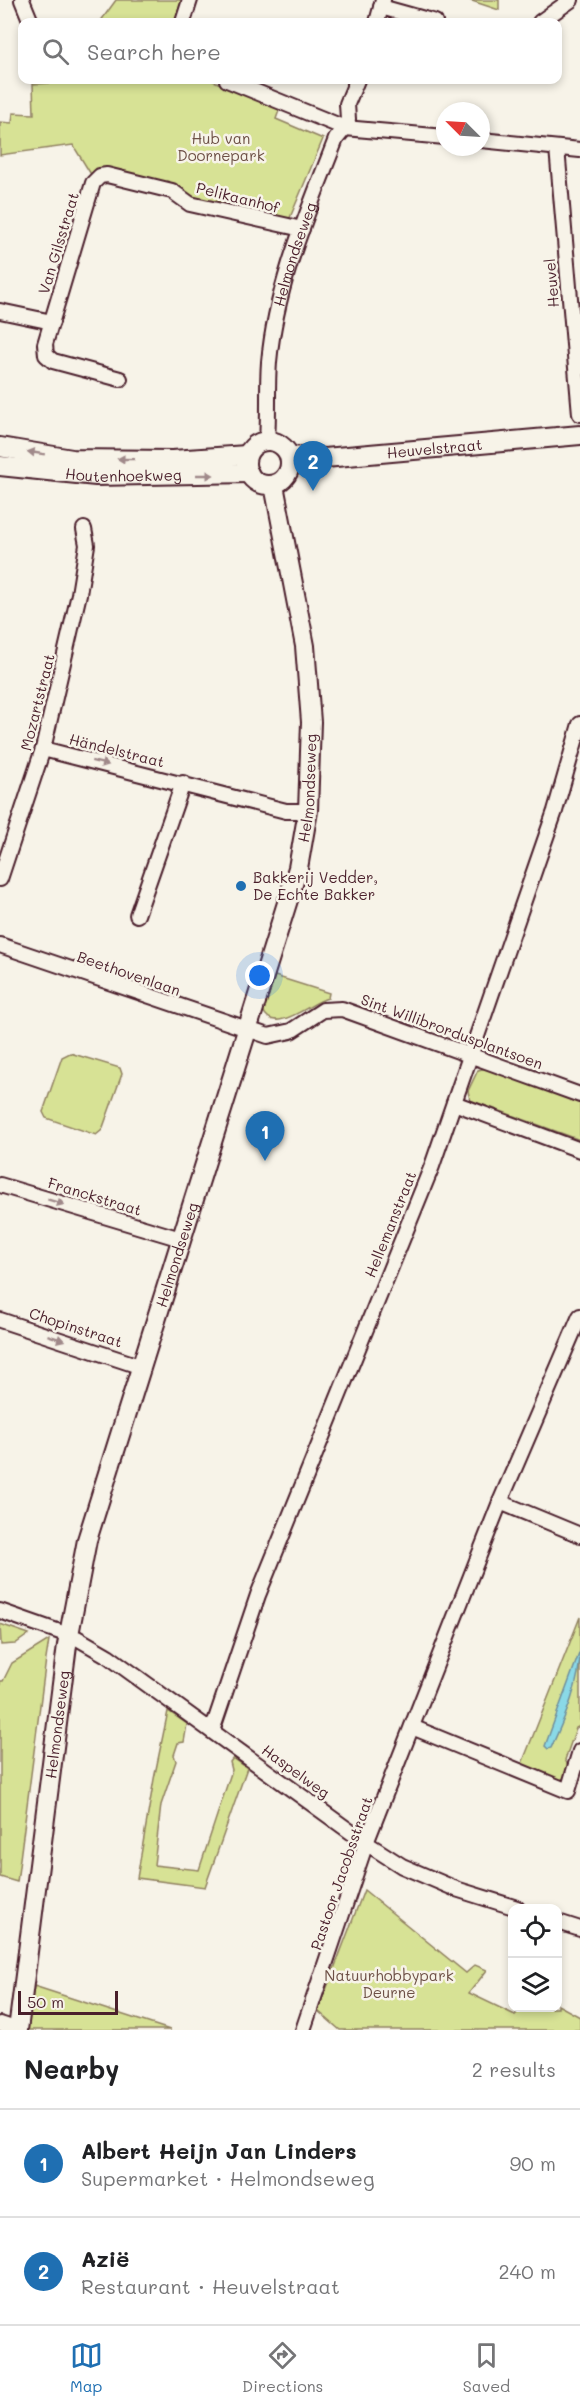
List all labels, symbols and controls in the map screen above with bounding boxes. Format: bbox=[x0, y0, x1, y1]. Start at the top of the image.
search box bbox=[18, 18, 562, 84]
icon: search bbox=[39, 35, 72, 68]
text: Search here bbox=[87, 37, 221, 66]
north arrow bbox=[436, 102, 490, 156]
park label: Hub van Doornepark bbox=[177, 128, 265, 165]
street label: Pelikaanhof bbox=[194, 177, 283, 217]
street label: Van Gilsstraat bbox=[33, 190, 83, 296]
street label: Helmondseweg bbox=[268, 199, 321, 309]
street label: Heuvel bbox=[539, 258, 563, 308]
street label: Heuvelstraat bbox=[386, 434, 483, 462]
pin: 2 bbox=[294, 442, 332, 491]
one-way arrow bbox=[26, 448, 45, 457]
one-way arrow bbox=[116, 455, 135, 464]
street label: Houtenhoekweg bbox=[64, 463, 182, 486]
one-way arrow bbox=[195, 470, 214, 480]
street label: Mozartstraat bbox=[15, 651, 59, 753]
street label: Händelstraat bbox=[67, 728, 167, 772]
street label: Helmondseweg bbox=[293, 733, 321, 844]
one-way arrow bbox=[91, 758, 109, 768]
place label: Bakkerij Vedder, De Echte Bakker bbox=[253, 867, 378, 904]
marker: Bakkerij Vedder, De Echte Bakker bbox=[234, 879, 248, 893]
street label: Beethovenlaan bbox=[75, 946, 183, 1000]
your location bbox=[245, 961, 274, 990]
street label: Sint Willibrordusplantsoen bbox=[358, 989, 546, 1073]
pin: 1 bbox=[246, 1112, 284, 1161]
street label: Hellemanstraat bbox=[360, 1168, 420, 1280]
street label: Franckstraat bbox=[46, 1172, 144, 1220]
one-way arrow bbox=[47, 1198, 65, 1207]
street label: Helmondseweg bbox=[151, 1200, 202, 1310]
street label: Chopinstraat bbox=[27, 1303, 125, 1351]
one-way arrow bbox=[47, 1334, 65, 1343]
street label: Helmondseweg bbox=[40, 1669, 74, 1780]
street label: Haspelweg bbox=[258, 1740, 334, 1803]
street label: Pastoor Jacobsstraat bbox=[305, 1793, 377, 1953]
map controls bbox=[508, 1904, 562, 2012]
button: locate bbox=[508, 1904, 562, 1958]
button: layers bbox=[508, 1958, 562, 2012]
park label: Natuurhobbypark Deurne bbox=[324, 1965, 454, 2002]
scale bar bbox=[18, 1988, 118, 2016]
text: 50 m bbox=[27, 1991, 64, 2012]
text: Nearby bbox=[24, 2052, 119, 2086]
text: 2 results bbox=[472, 2056, 556, 2082]
text: Albert Heijn Jan Linders bbox=[81, 2136, 357, 2165]
text: 1 bbox=[39, 2150, 48, 2176]
text: 90 m bbox=[510, 2150, 556, 2176]
text: Supermarket · Helmondseweg bbox=[81, 2165, 375, 2191]
text: Azië bbox=[81, 2244, 129, 2273]
text: 2 bbox=[38, 2258, 49, 2284]
text: 240 m bbox=[498, 2258, 556, 2284]
text: Restaurant · Heuvelstraat bbox=[81, 2273, 340, 2299]
tab: Map bbox=[70, 2339, 103, 2396]
tab: Directions bbox=[242, 2339, 323, 2396]
tab: Saved bbox=[463, 2339, 510, 2396]

